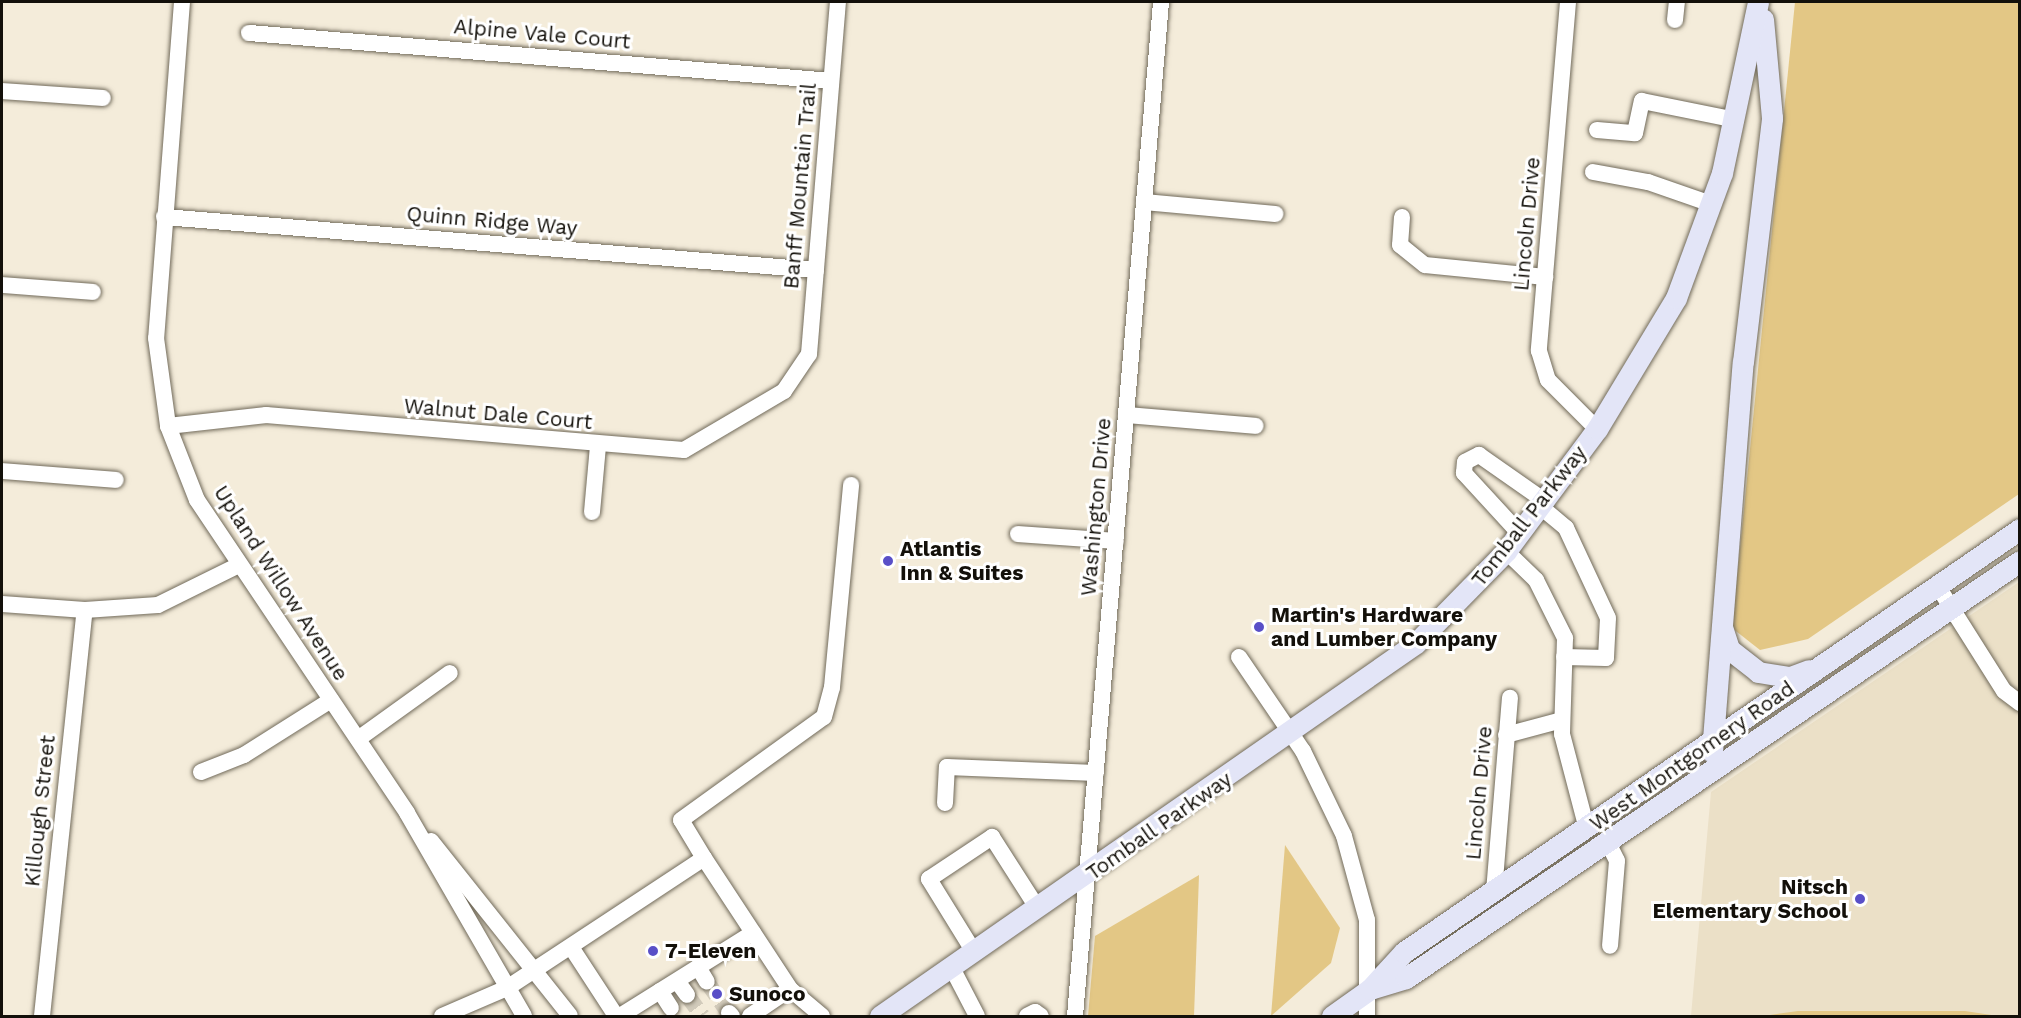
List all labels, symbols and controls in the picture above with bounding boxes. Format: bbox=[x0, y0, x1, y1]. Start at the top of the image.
street label: Alpine Vale Court bbox=[452, 14, 632, 54]
street label: Banff Mountain Trail bbox=[778, 81, 822, 291]
street label: Lincoln Drive bbox=[1509, 156, 1545, 292]
street label: Quinn Ridge Way bbox=[405, 201, 579, 241]
street label: Walnut Dale Court bbox=[403, 393, 593, 435]
street label: Washington Drive bbox=[1076, 417, 1116, 597]
street label: Tomball Parkway bbox=[1466, 440, 1592, 592]
street label: Upland Willow Avenue bbox=[208, 480, 354, 686]
place label: Atlantis Inn & Suites bbox=[900, 536, 1023, 586]
marker: Atlantis Inn & Suites bbox=[881, 554, 895, 568]
place label: Martin's Hardware and Lumber Company bbox=[1271, 602, 1497, 652]
marker: Martin's Hardware and Lumber Company bbox=[1252, 620, 1266, 634]
street label: West Montgomery Road bbox=[1585, 676, 1799, 836]
street label: Lincoln Drive bbox=[1461, 725, 1497, 861]
street label: Killough Street bbox=[20, 734, 60, 888]
street label: Tomball Parkway bbox=[1081, 766, 1237, 886]
place label: Nitsch Elementary School bbox=[1652, 874, 1848, 924]
marker: Nitsch Elementary School bbox=[1853, 892, 1867, 906]
place label: 7-Eleven bbox=[665, 938, 756, 964]
marker: 7-Eleven bbox=[646, 944, 660, 958]
place label: Sunoco bbox=[729, 981, 806, 1007]
marker: Sunoco bbox=[710, 987, 724, 1001]

